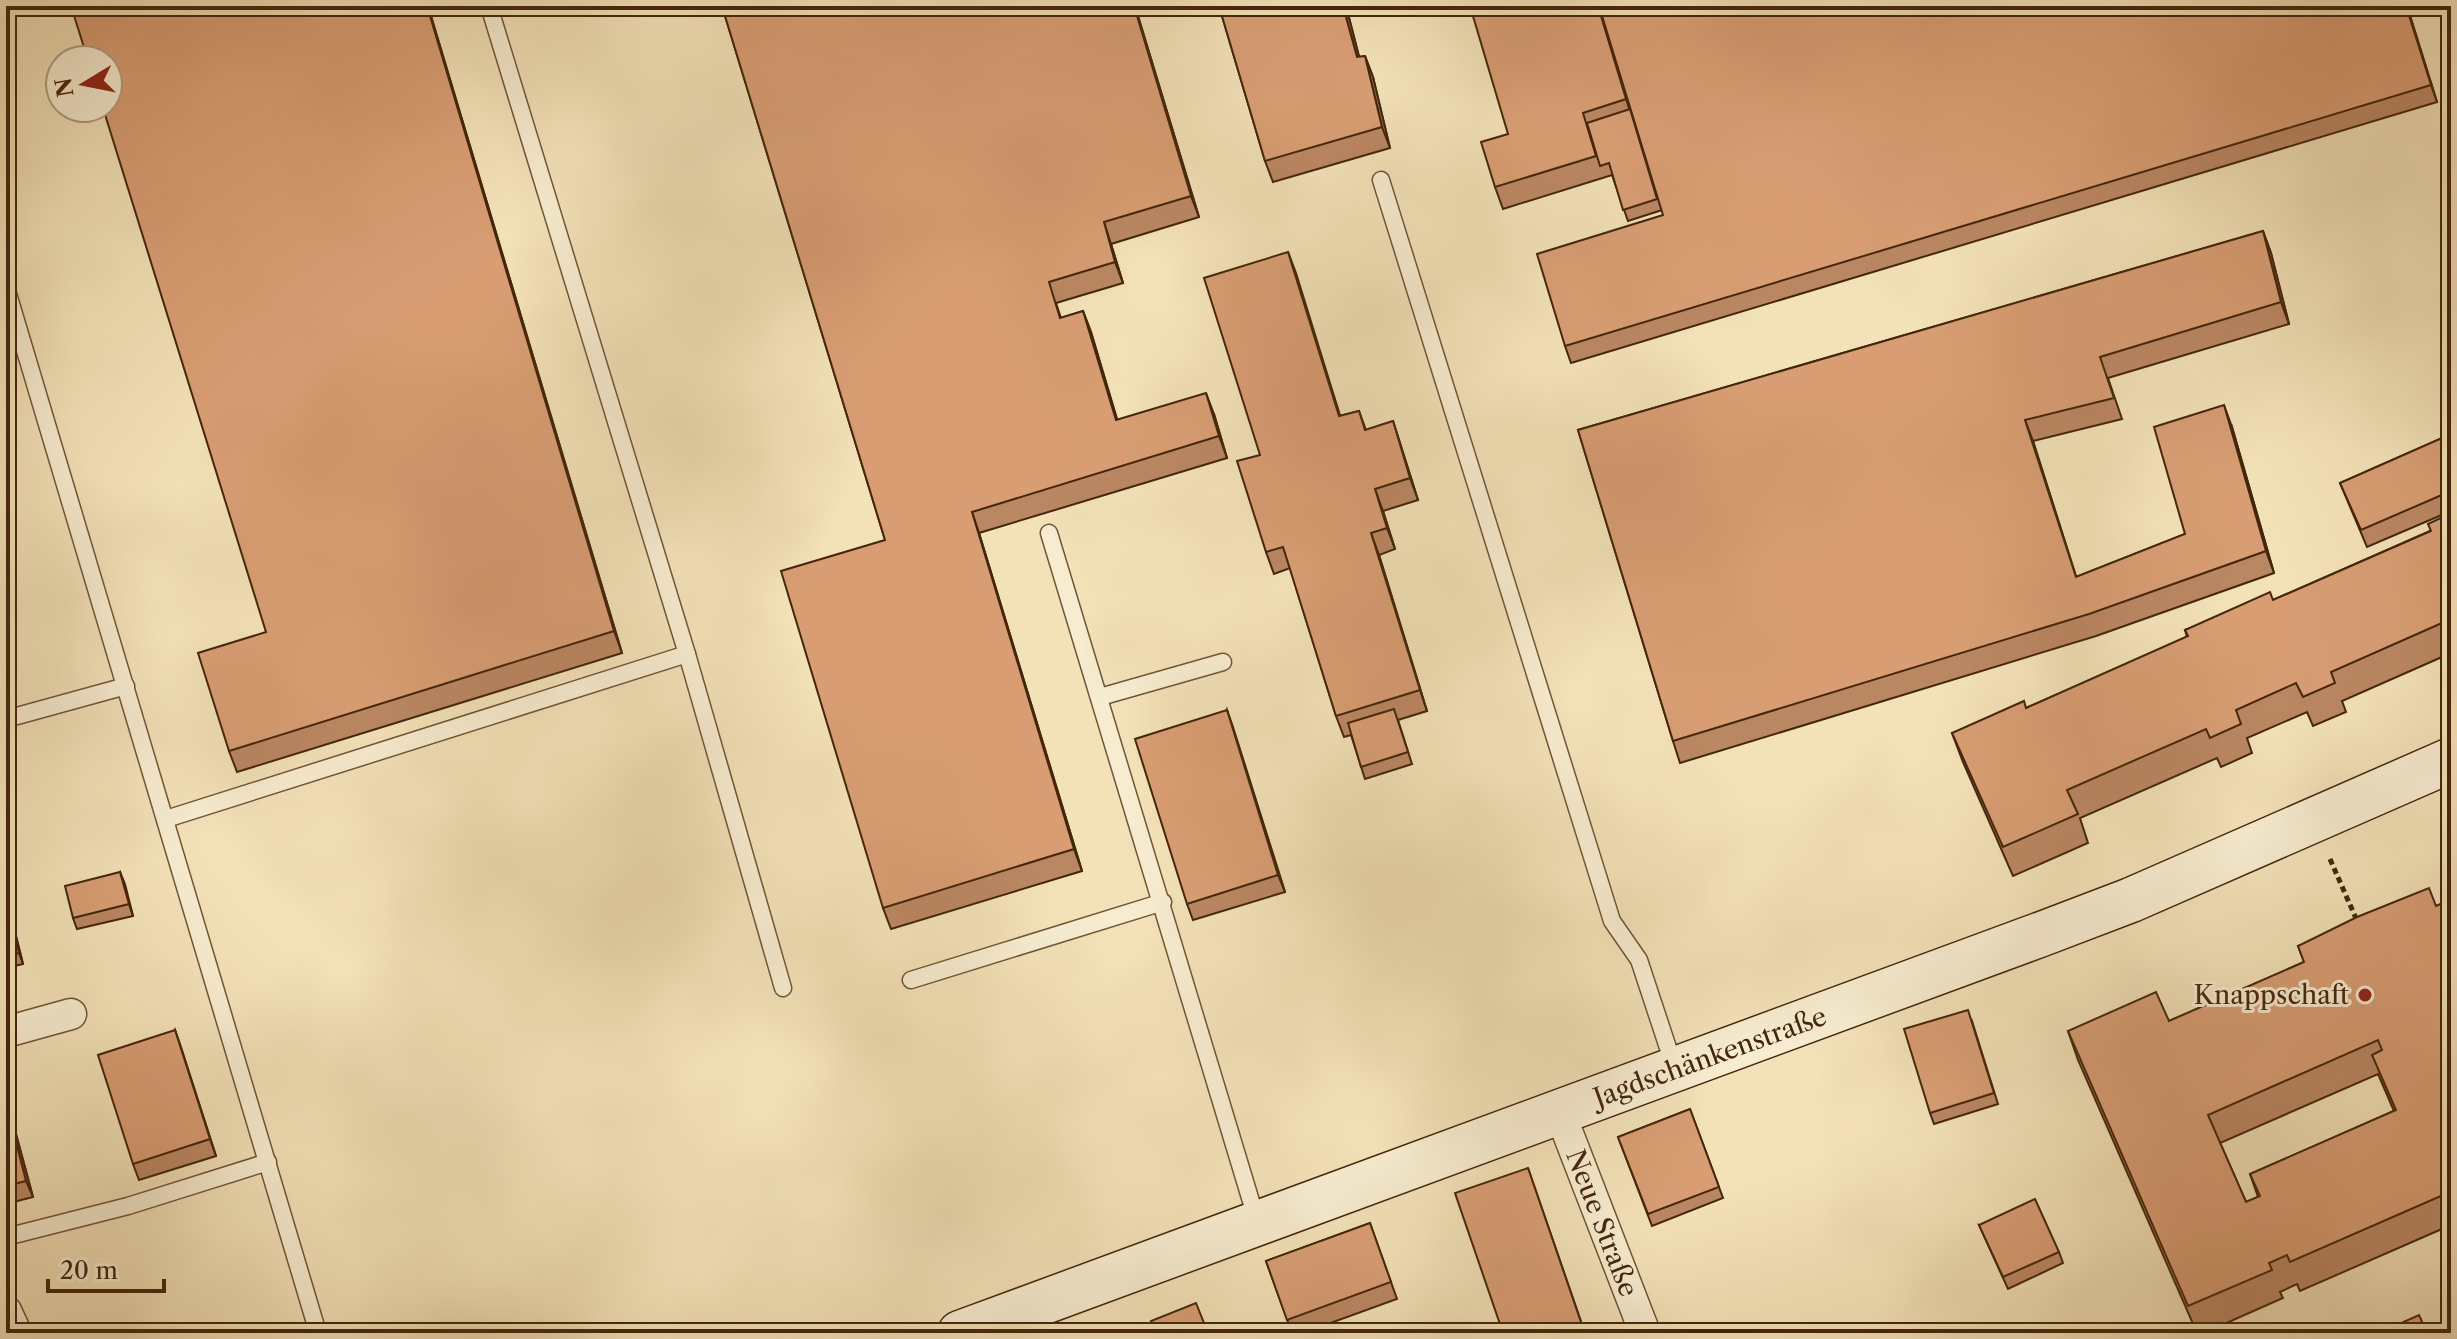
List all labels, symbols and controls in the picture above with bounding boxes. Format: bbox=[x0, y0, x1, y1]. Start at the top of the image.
north arrow bbox=[44, 44, 124, 124]
text: N bbox=[50, 76, 80, 99]
place label: Knappschaft bbox=[2194, 979, 2349, 1011]
marker: Knappschaft bbox=[2356, 986, 2374, 1004]
street label: Jagdschänkenstraße bbox=[1585, 1000, 1831, 1115]
street label: Neue Straße bbox=[1559, 1145, 1645, 1301]
scale bar bbox=[48, 1243, 164, 1293]
text: 20 m bbox=[60, 1256, 118, 1285]

